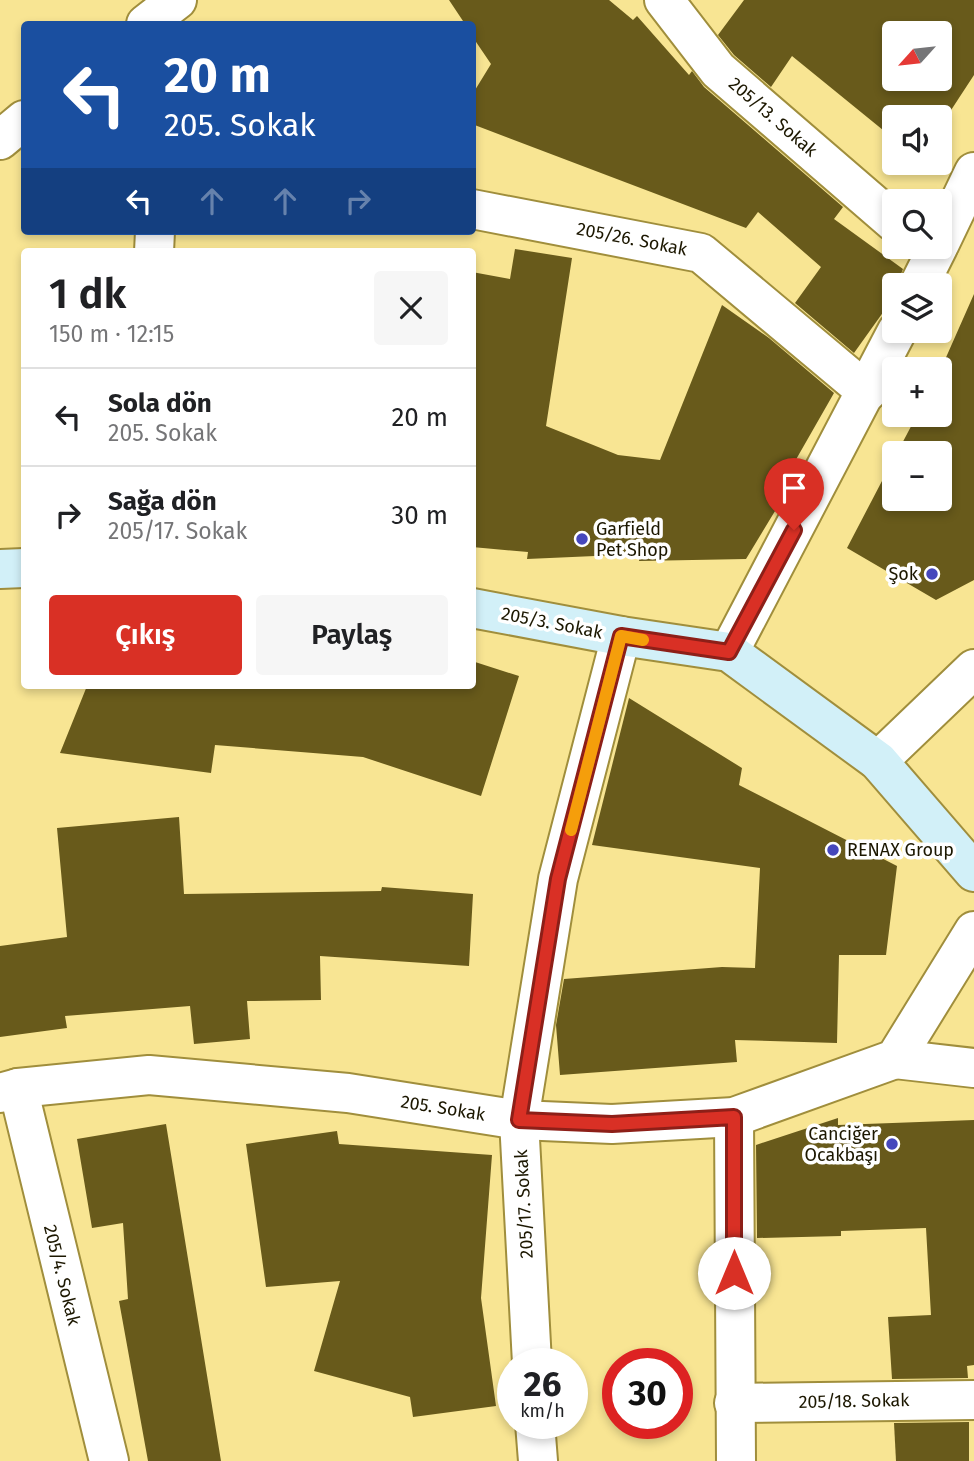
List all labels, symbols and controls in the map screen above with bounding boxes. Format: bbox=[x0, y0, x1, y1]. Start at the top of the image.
north arrow bbox=[882, 21, 952, 91]
map controls bbox=[882, 21, 952, 511]
text: 20 m bbox=[164, 46, 271, 105]
icon: left bbox=[49, 49, 140, 140]
street label: 205/13. Sokak bbox=[724, 73, 822, 162]
button: sound bbox=[882, 105, 952, 175]
text: 205. Sokak bbox=[164, 106, 316, 144]
icon: left bbox=[120, 182, 158, 220]
icon: ahead bbox=[193, 182, 231, 220]
icon: ahead bbox=[266, 182, 304, 220]
icon: right bbox=[339, 182, 377, 220]
button: search bbox=[882, 189, 952, 259]
street label: 205/26. Sokak bbox=[575, 218, 690, 261]
text: 1 dk bbox=[49, 269, 126, 319]
button: close bbox=[374, 271, 448, 345]
button: layers bbox=[882, 273, 952, 343]
text: 150 m · 12:15 bbox=[49, 320, 174, 348]
button: + bbox=[882, 357, 952, 427]
text: Sola dön bbox=[108, 388, 212, 419]
icon: left bbox=[49, 398, 87, 436]
text: 20 m bbox=[391, 402, 448, 433]
text: 205. Sokak bbox=[108, 419, 217, 447]
button: − bbox=[882, 441, 952, 511]
pin bbox=[764, 458, 824, 530]
icon: arrive bbox=[775, 469, 813, 507]
text: Sağa dön bbox=[108, 486, 217, 517]
icon: right bbox=[49, 496, 87, 534]
text: 30 m bbox=[391, 500, 448, 531]
text: 205/17. Sokak bbox=[108, 517, 247, 545]
place label: Garfield Pet Shop bbox=[596, 518, 669, 561]
marker: Garfield Pet Shop bbox=[574, 531, 590, 547]
place label: Şok bbox=[888, 563, 919, 585]
marker: Şok bbox=[924, 566, 940, 582]
button: Çıkış bbox=[49, 595, 242, 675]
button: Paylaş bbox=[256, 595, 448, 675]
street label: 205/3. Sokak bbox=[499, 602, 605, 644]
place label: RENAX Group bbox=[847, 839, 954, 861]
marker: RENAX Group bbox=[825, 842, 841, 858]
street label: 205. Sokak bbox=[399, 1090, 488, 1126]
place label: Canciğer Ocakbaşı bbox=[805, 1123, 878, 1166]
marker: Canciğer Ocakbaşı bbox=[884, 1136, 900, 1152]
street label: 205/17. Sokak bbox=[510, 1148, 538, 1259]
street label: 205/4. Sokak bbox=[39, 1222, 85, 1328]
position arrow bbox=[697, 1236, 771, 1310]
speed limit sign: 30 bbox=[602, 1348, 693, 1439]
text: 26 bbox=[524, 1363, 561, 1405]
street label: 205/18. Sokak bbox=[798, 1389, 910, 1413]
text: km/h bbox=[520, 1400, 565, 1422]

